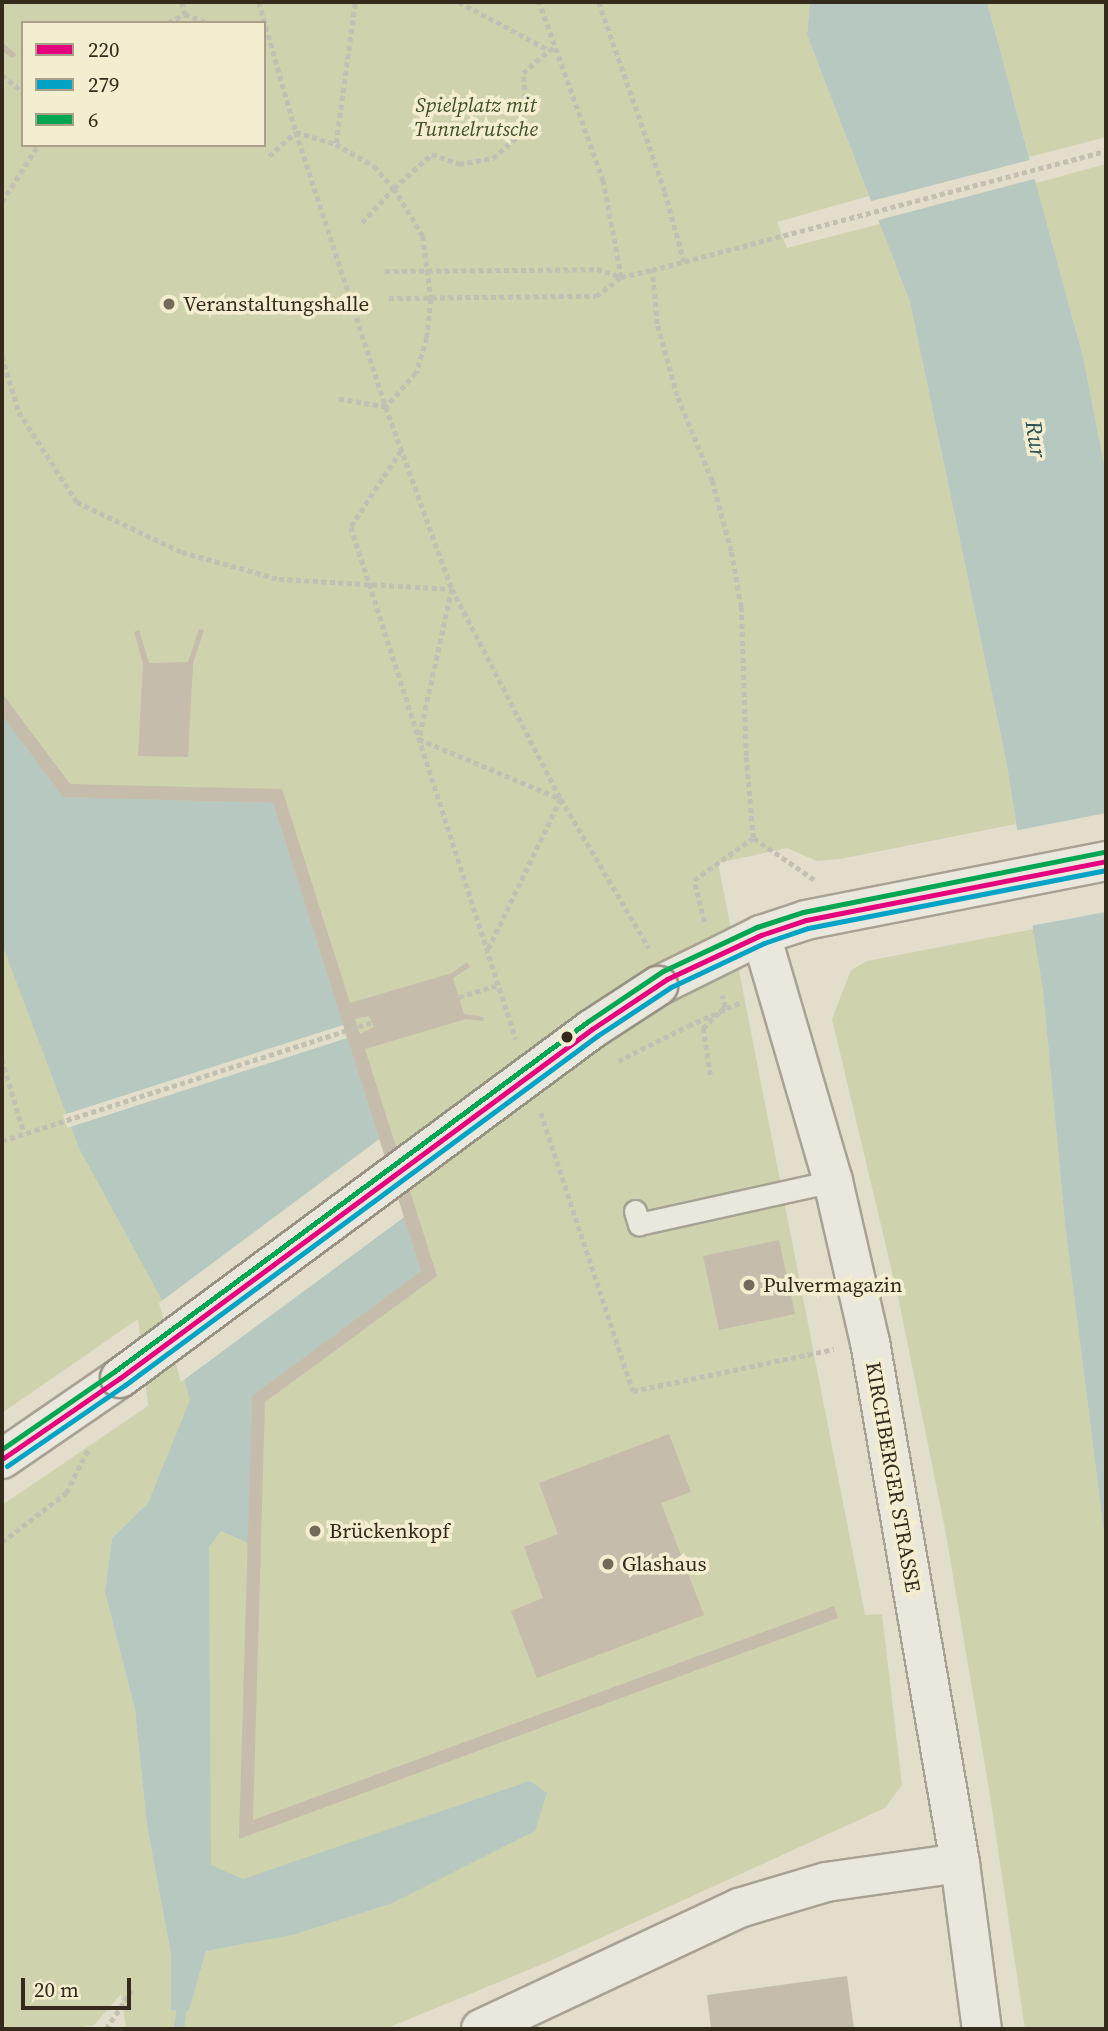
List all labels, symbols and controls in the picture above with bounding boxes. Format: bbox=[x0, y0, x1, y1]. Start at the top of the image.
legend bbox=[21, 21, 266, 147]
text: 220 bbox=[88, 35, 120, 64]
text: 279 bbox=[88, 70, 120, 99]
park label: Spielplatz mit Tunnelrutsche bbox=[414, 92, 538, 142]
text: 6 bbox=[88, 105, 99, 134]
place label: Veranstaltungshalle bbox=[183, 291, 369, 317]
marker: Veranstaltungshalle bbox=[161, 296, 177, 312]
water label: Rur bbox=[1019, 419, 1053, 459]
unlabelled marker bbox=[560, 1030, 574, 1044]
place label: Pulvermagazin bbox=[763, 1272, 903, 1298]
marker: Pulvermagazin bbox=[741, 1277, 757, 1293]
street label: KIRCHBERGER STRASSE bbox=[860, 1360, 926, 1594]
place label: Brückenkopf bbox=[329, 1518, 450, 1544]
marker: Brückenkopf bbox=[307, 1523, 323, 1539]
place label: Glashaus bbox=[622, 1551, 707, 1577]
marker: Glashaus bbox=[600, 1556, 616, 1572]
scale bar bbox=[24, 1965, 135, 2009]
text: 20 m bbox=[34, 1975, 79, 2004]

